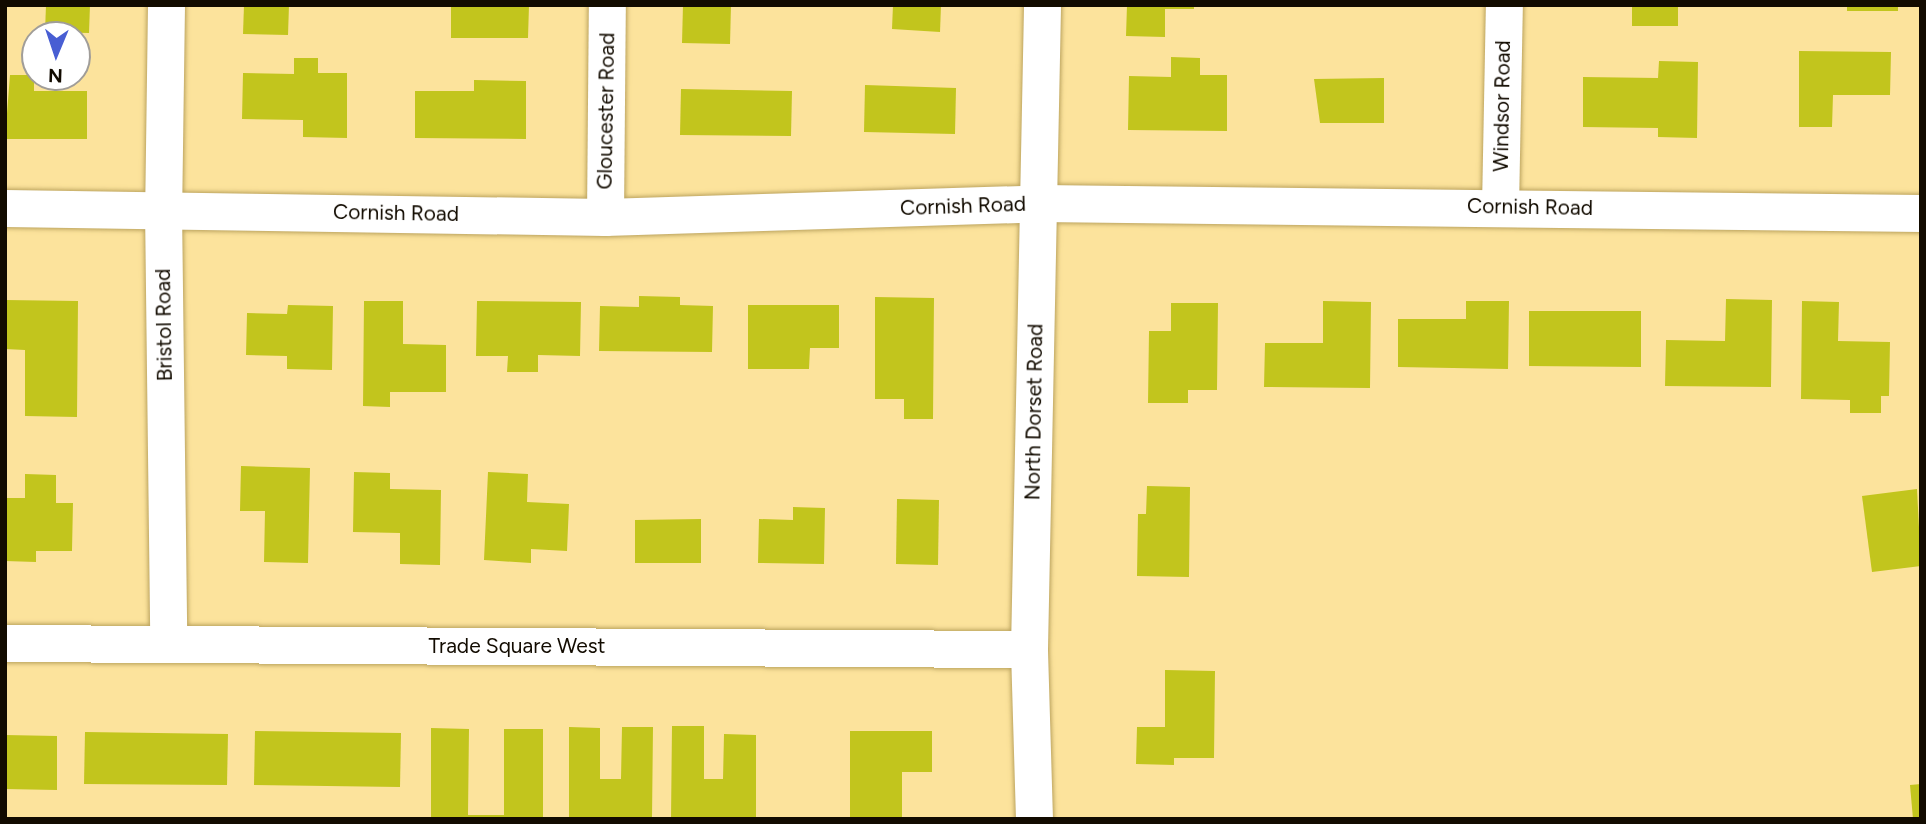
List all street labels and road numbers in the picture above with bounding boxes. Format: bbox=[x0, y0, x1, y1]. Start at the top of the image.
street label: Gloucester Road bbox=[592, 32, 620, 190]
street label: Windsor Road bbox=[1488, 40, 1516, 172]
street label: Cornish Road bbox=[900, 191, 1026, 221]
street label: Cornish Road bbox=[1467, 193, 1593, 221]
street label: Cornish Road bbox=[333, 199, 459, 227]
street label: Bristol Road bbox=[150, 268, 178, 382]
street label: North Dorset Road bbox=[1020, 323, 1048, 501]
street label: Trade Square West bbox=[428, 633, 606, 659]

